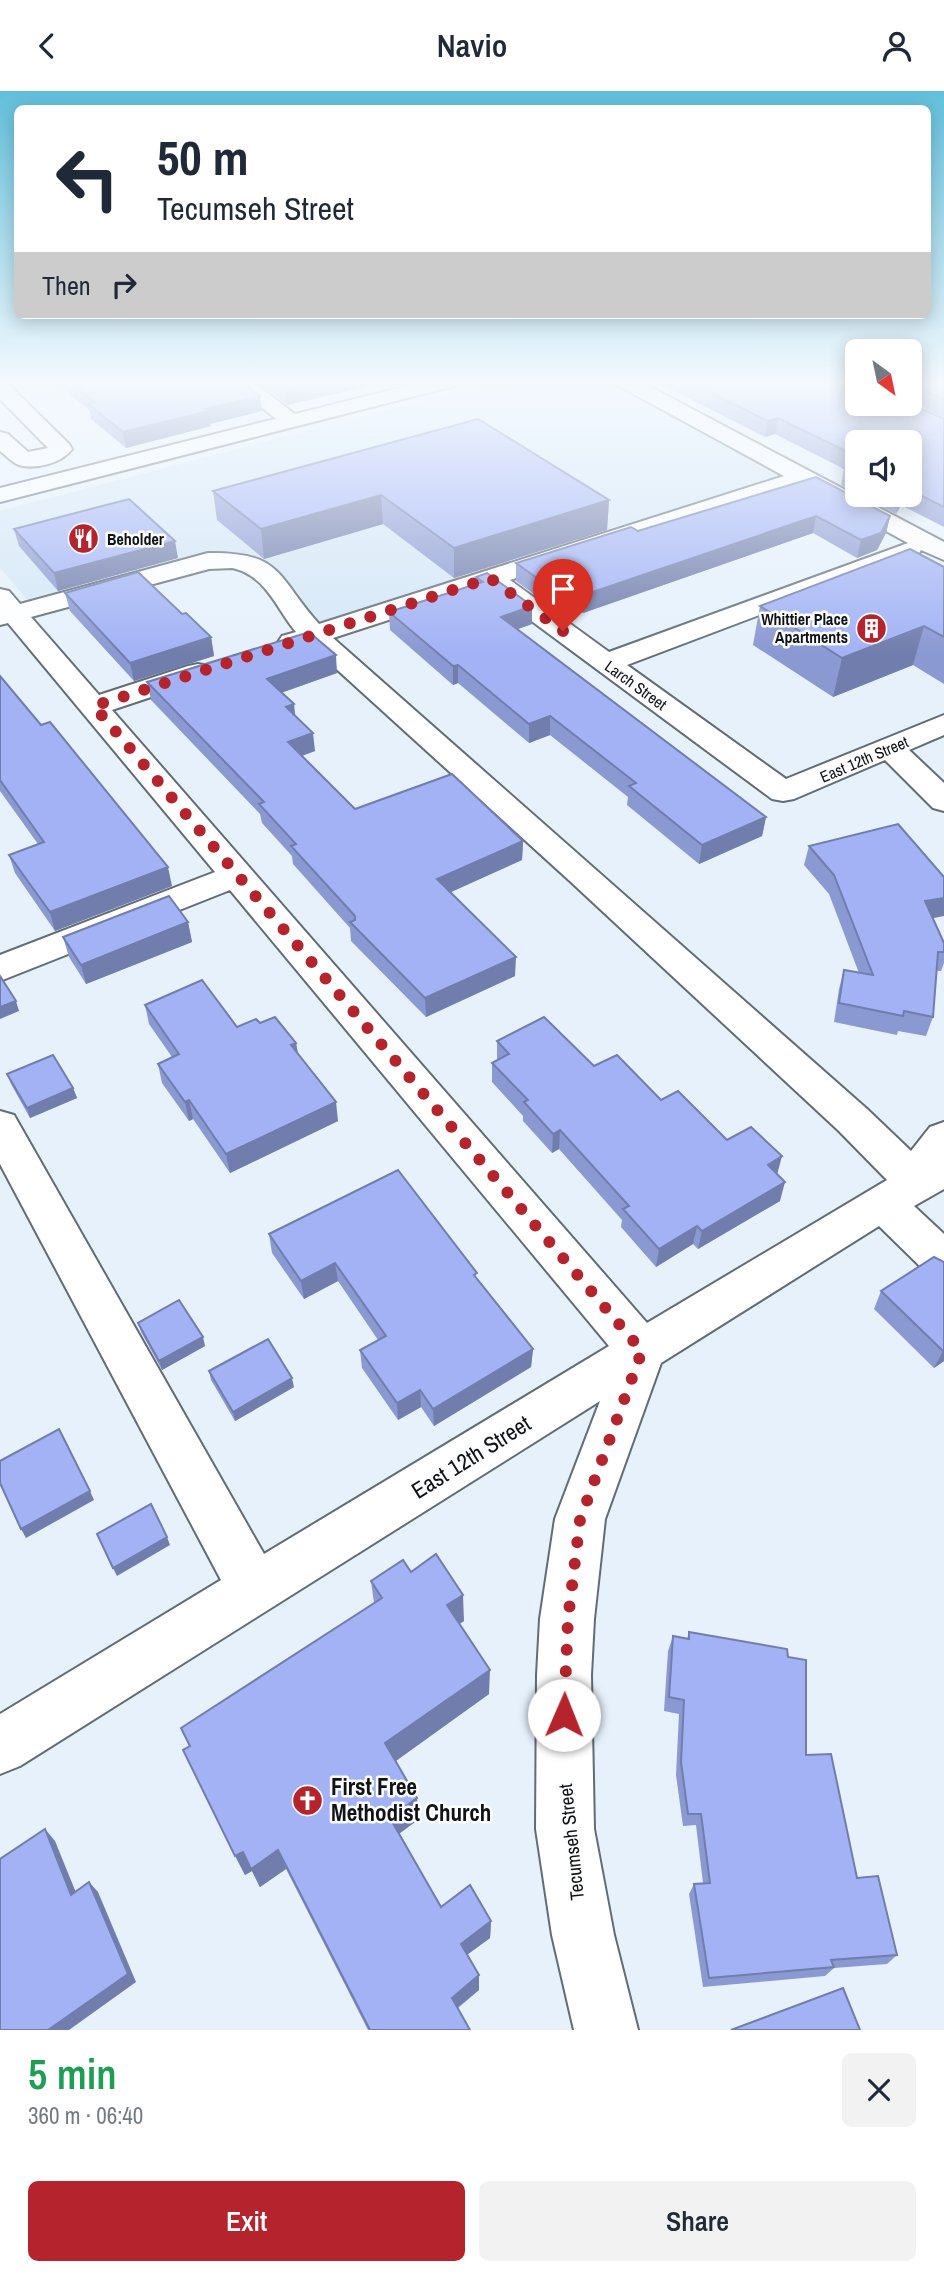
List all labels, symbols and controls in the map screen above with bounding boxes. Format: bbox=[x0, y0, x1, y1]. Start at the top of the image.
text: Navio bbox=[437, 24, 507, 67]
icon: back bbox=[28, 27, 66, 65]
icon: person bbox=[878, 27, 916, 65]
text: 50 m bbox=[157, 124, 249, 190]
icon: left bbox=[42, 133, 133, 224]
text: Tecumseh Street bbox=[157, 187, 354, 230]
icon: right bbox=[105, 266, 143, 304]
text: Then bbox=[42, 268, 91, 303]
north arrow bbox=[845, 339, 922, 417]
map controls bbox=[845, 339, 922, 507]
button: sound bbox=[845, 430, 922, 507]
restaurant icon: Beholder bbox=[67, 522, 101, 556]
place label: Beholder bbox=[107, 528, 165, 550]
pin bbox=[533, 559, 593, 631]
icon: arrive bbox=[544, 570, 582, 608]
place label: Whittier Place Apartments bbox=[761, 608, 848, 648]
building icon: Whittier Place Apartments bbox=[854, 611, 888, 645]
street label: Larch Street bbox=[601, 655, 672, 715]
street label: East 12th Street bbox=[816, 730, 912, 788]
street label: East 12th Street bbox=[405, 1408, 536, 1506]
position arrow bbox=[527, 1678, 601, 1752]
place label: First Free Methodist Church bbox=[331, 1771, 491, 1828]
street label: Tecumseh Street bbox=[552, 1782, 590, 1901]
church icon: First Free Methodist Church bbox=[291, 1783, 325, 1817]
text: 5 min bbox=[28, 2046, 117, 2102]
button: close bbox=[842, 2053, 916, 2127]
text: 360 m · 06:40 bbox=[28, 2100, 143, 2131]
button: Exit bbox=[28, 2181, 465, 2261]
button: Share bbox=[479, 2181, 916, 2261]

